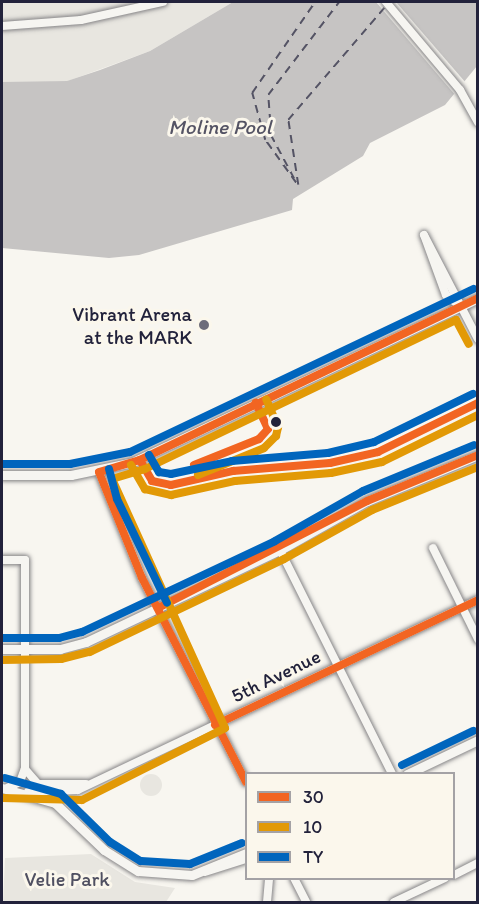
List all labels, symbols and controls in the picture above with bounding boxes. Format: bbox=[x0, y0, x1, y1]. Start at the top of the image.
water label: Moline Pool bbox=[168, 114, 272, 140]
place label: Vibrant Arena at the MARK bbox=[73, 302, 192, 349]
marker: Vibrant Arena at the MARK bbox=[197, 318, 211, 332]
unlabelled marker bbox=[270, 416, 282, 428]
street label: 5th Avenue bbox=[228, 644, 324, 708]
legend bbox=[245, 772, 455, 880]
text: 30 bbox=[303, 786, 324, 808]
text: 10 bbox=[303, 816, 322, 838]
text: TY bbox=[303, 846, 323, 868]
park label: Velie Park bbox=[25, 867, 109, 891]

